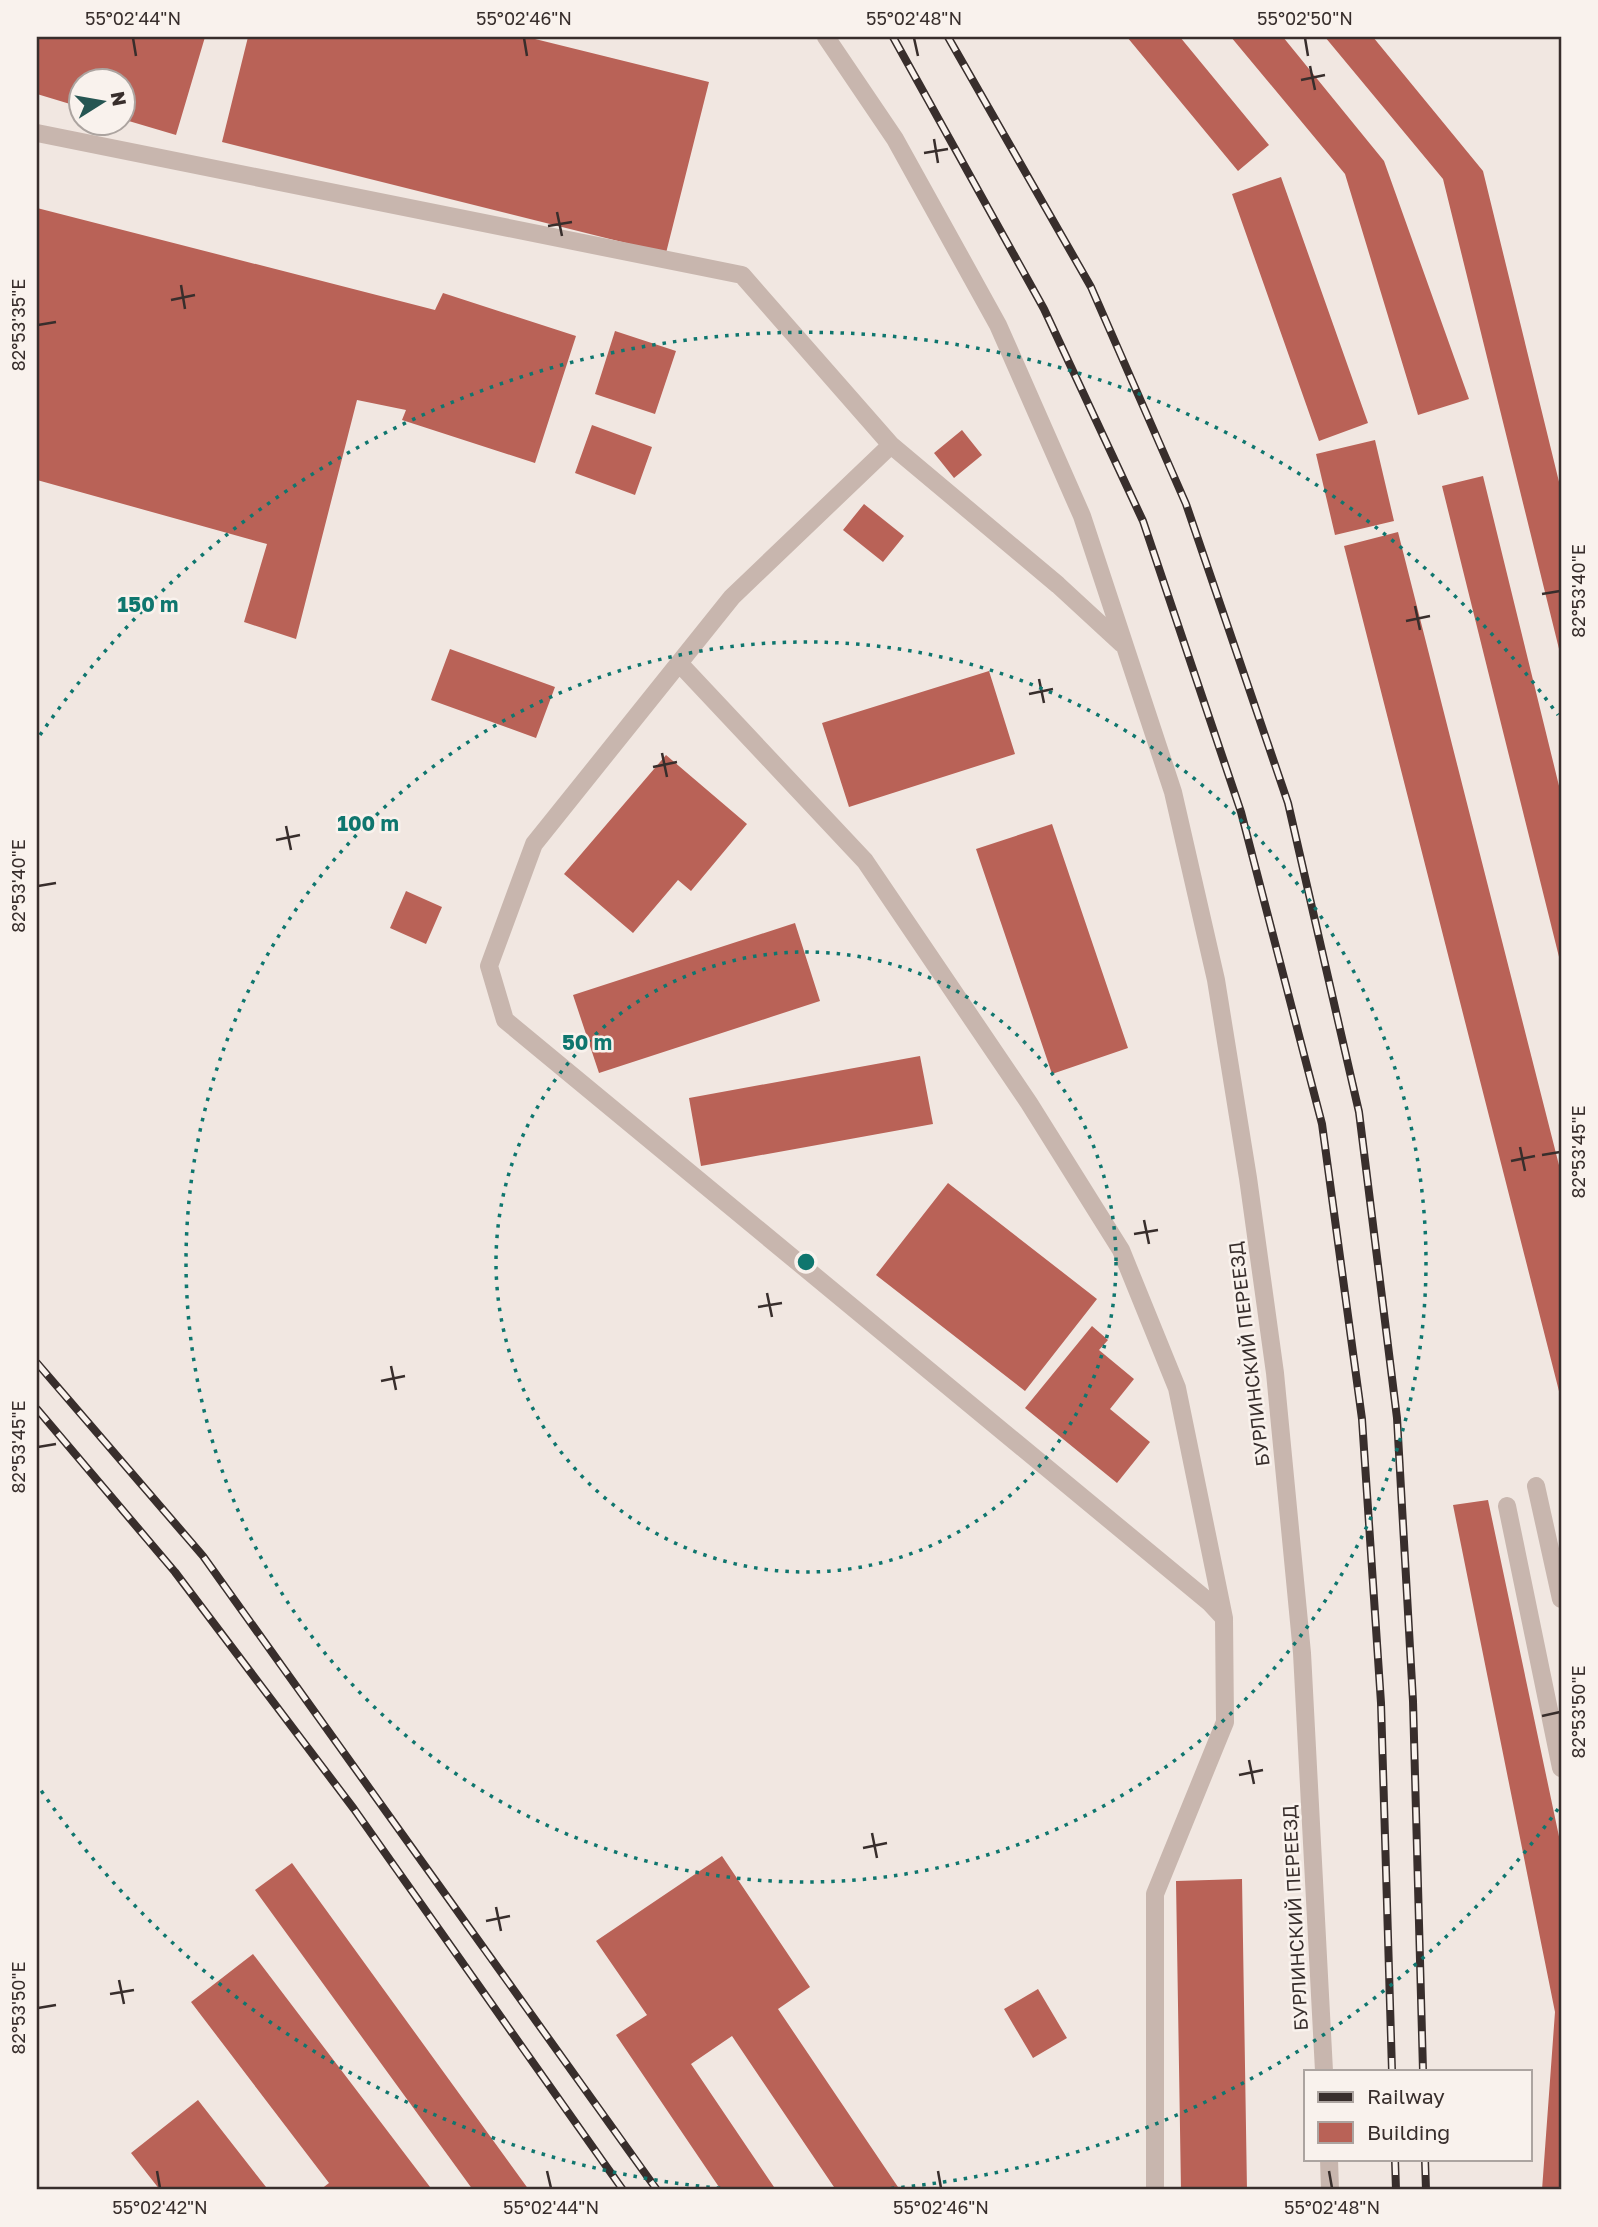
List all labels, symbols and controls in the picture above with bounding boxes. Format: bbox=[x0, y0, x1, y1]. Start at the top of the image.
text: 55°02'44"N bbox=[85, 7, 181, 29]
text: 55°02'46"N bbox=[476, 7, 572, 29]
text: 55°02'48"N bbox=[866, 7, 962, 29]
text: 55°02'50"N bbox=[1257, 7, 1353, 29]
north arrow bbox=[66, 66, 136, 136]
text: N bbox=[107, 89, 132, 108]
text: 82°53'35"E bbox=[7, 279, 29, 371]
text: 82°53'40"E bbox=[1567, 544, 1589, 638]
text: 150 m bbox=[118, 591, 178, 617]
text: 100 m bbox=[337, 810, 399, 836]
text: 82°53'40"E bbox=[7, 839, 29, 933]
text: 50 m bbox=[562, 1029, 612, 1055]
text: 82°53'45"E bbox=[1567, 1106, 1589, 1198]
street label: БУРЛИНСКИЙ ПЕРЕЕЗД bbox=[1223, 1240, 1274, 1468]
centre of rings bbox=[794, 1250, 818, 1274]
text: 82°53'45"E bbox=[7, 1401, 29, 1493]
text: 82°53'50"E bbox=[1567, 1666, 1589, 1758]
street label: БУРЛИНСКИЙ ПЕРЕЕЗД bbox=[1277, 1804, 1312, 2032]
text: 82°53'50"E bbox=[7, 1962, 29, 2054]
legend bbox=[1304, 2070, 1532, 2160]
text: Railway bbox=[1367, 2083, 1445, 2109]
text: Building bbox=[1367, 2119, 1450, 2145]
text: 55°02'42"N bbox=[112, 2196, 208, 2218]
text: 55°02'44"N bbox=[503, 2196, 599, 2218]
text: 55°02'46"N bbox=[893, 2196, 989, 2218]
text: 55°02'48"N bbox=[1284, 2196, 1380, 2218]

